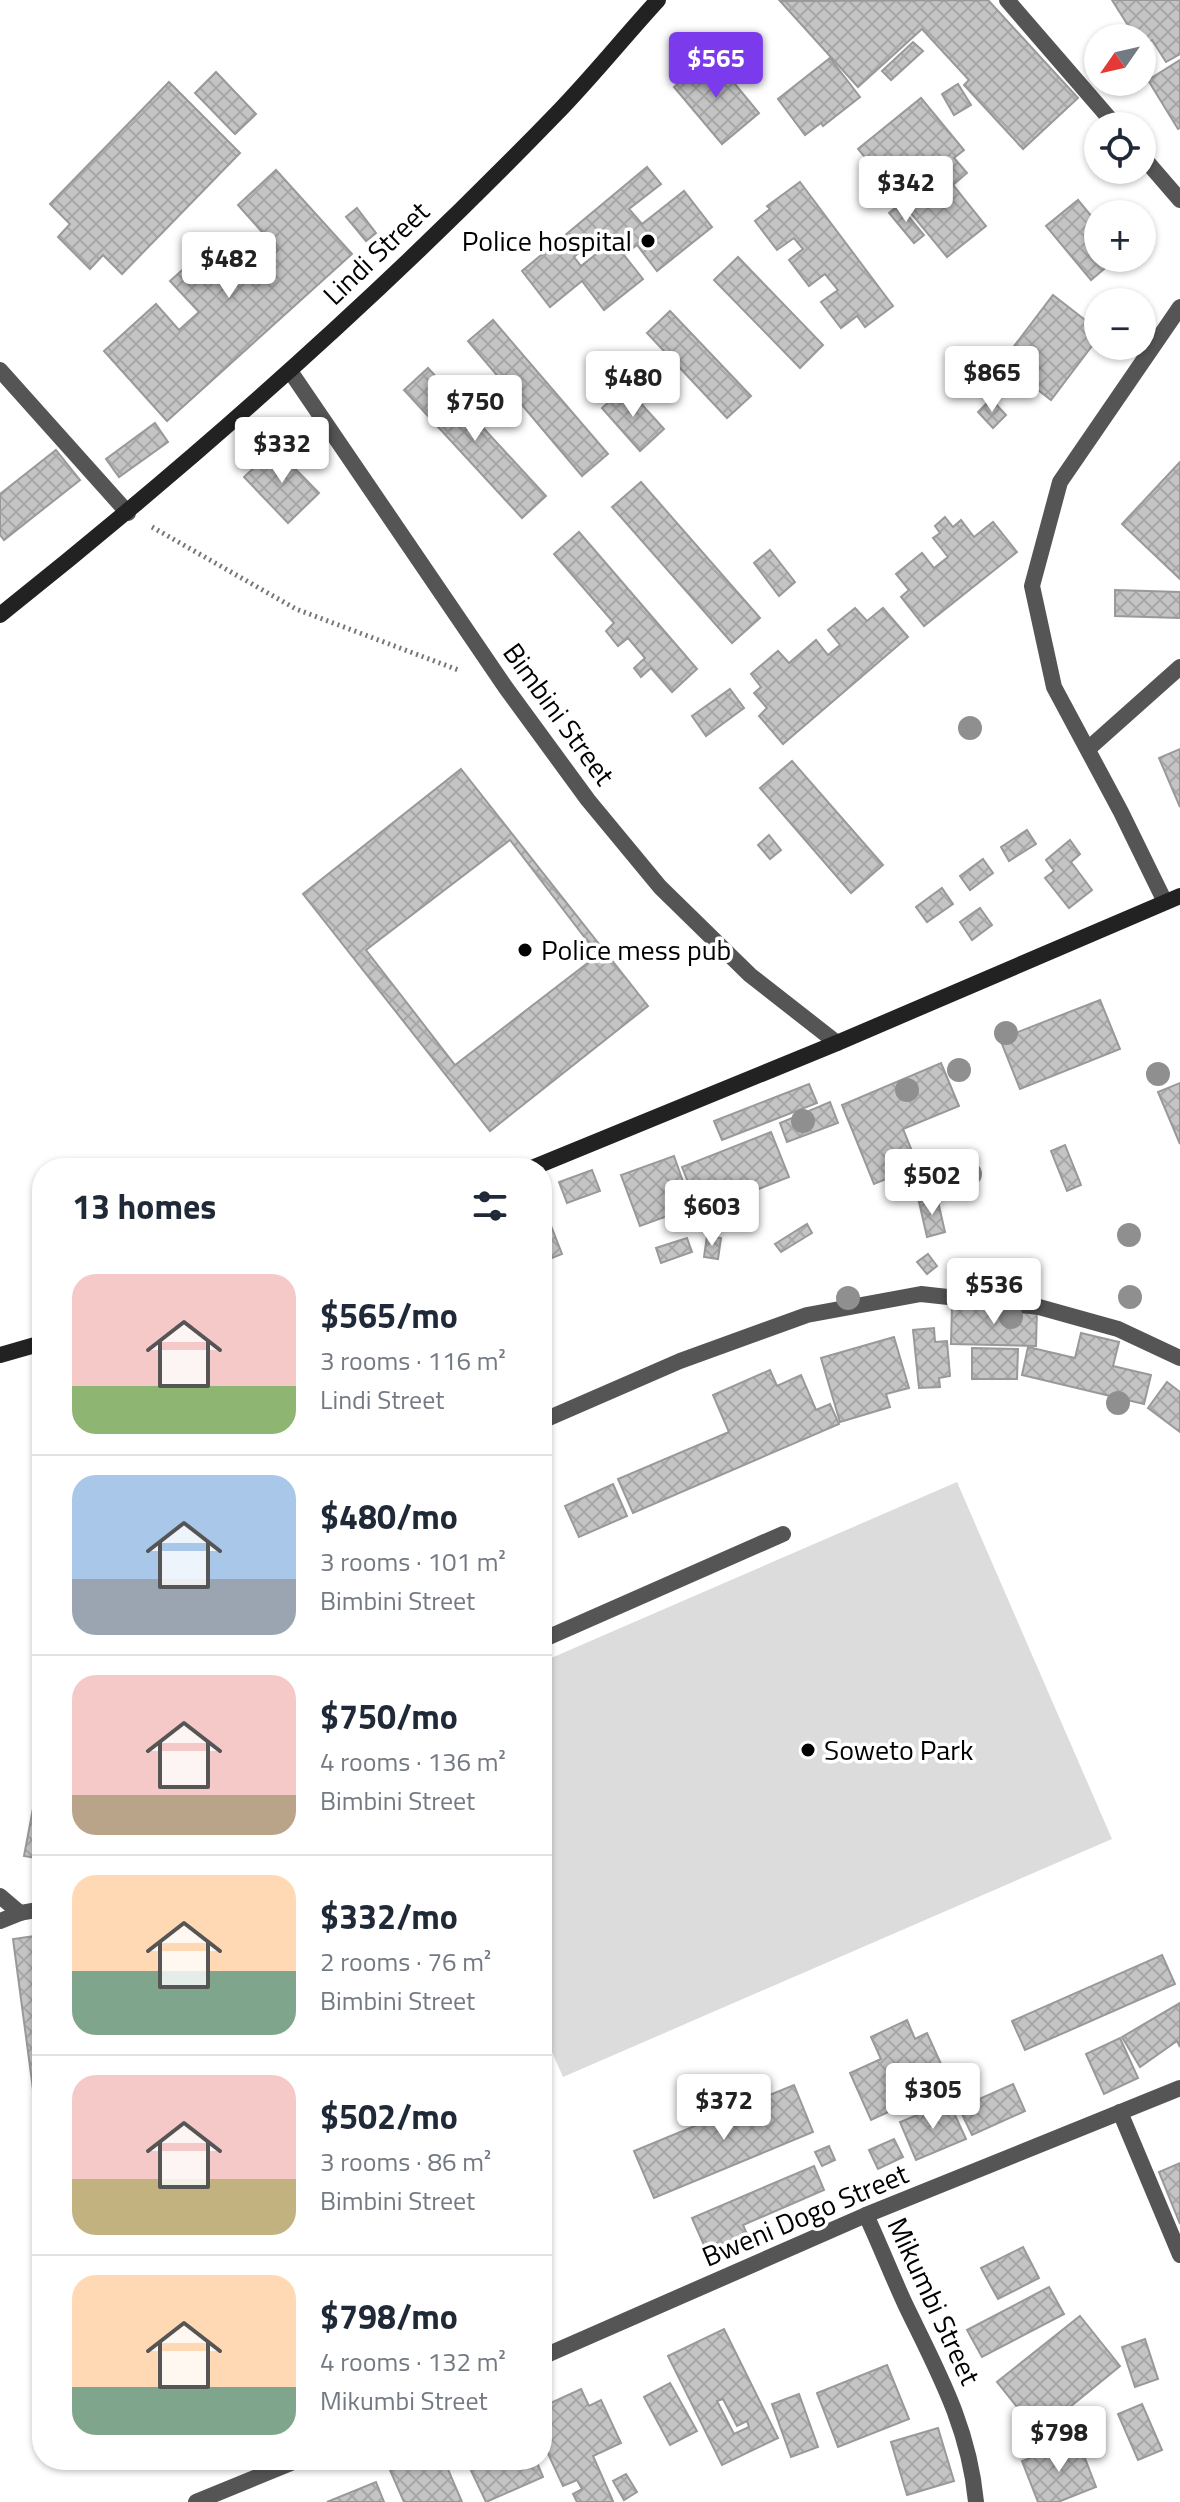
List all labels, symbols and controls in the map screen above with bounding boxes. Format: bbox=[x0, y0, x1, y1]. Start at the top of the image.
north arrow bbox=[1084, 24, 1156, 96]
map controls bbox=[1084, 24, 1156, 360]
pin: $565 bbox=[669, 32, 763, 100]
text: $565 bbox=[687, 38, 745, 77]
button: locate bbox=[1084, 112, 1156, 184]
pin: $342 bbox=[859, 156, 953, 224]
text: $342 bbox=[877, 162, 935, 201]
street label: Lindi Street bbox=[313, 191, 439, 315]
button: + bbox=[1084, 200, 1156, 272]
place label: Police hospital bbox=[462, 219, 632, 262]
pin: $482 bbox=[182, 232, 276, 300]
marker: Police hospital bbox=[639, 232, 657, 250]
text: $482 bbox=[200, 238, 258, 277]
button: − bbox=[1084, 288, 1156, 360]
pin: $865 bbox=[945, 346, 1039, 414]
pin: $480 bbox=[586, 351, 680, 419]
text: $865 bbox=[963, 352, 1021, 391]
text: $480 bbox=[604, 357, 662, 396]
pin: $750 bbox=[428, 375, 522, 443]
text: $750 bbox=[446, 381, 504, 420]
pin: $332 bbox=[235, 417, 329, 485]
text: $332 bbox=[253, 423, 311, 462]
street label: Bimbini Street bbox=[493, 633, 626, 794]
place label: Police mess pub bbox=[541, 928, 731, 971]
marker: Police mess pub bbox=[516, 941, 534, 959]
pin: $502 bbox=[885, 1149, 979, 1217]
text: $502 bbox=[903, 1155, 961, 1194]
text: 13 homes bbox=[72, 1180, 216, 1232]
pin: $603 bbox=[665, 1180, 759, 1248]
icon: filters bbox=[468, 1184, 512, 1228]
text: $603 bbox=[683, 1186, 741, 1225]
pin: $536 bbox=[947, 1258, 1041, 1326]
text: $536 bbox=[965, 1264, 1023, 1303]
text: $565/mo bbox=[320, 1289, 458, 1341]
icon: home bbox=[136, 1306, 232, 1402]
text: 3 rooms · 116 m² bbox=[320, 1341, 506, 1380]
text: Lindi Street bbox=[320, 1380, 444, 1419]
text: $480/mo bbox=[320, 1490, 458, 1542]
icon: home bbox=[136, 1507, 232, 1603]
text: 3 rooms · 101 m² bbox=[320, 1542, 506, 1581]
text: Bimbini Street bbox=[320, 1581, 475, 1620]
text: $750/mo bbox=[320, 1690, 458, 1742]
icon: home bbox=[136, 1707, 232, 1803]
place label: Soweto Park bbox=[824, 1728, 973, 1771]
marker: Soweto Park bbox=[799, 1741, 817, 1759]
text: 4 rooms · 136 m² bbox=[320, 1742, 506, 1781]
text: Bimbini Street bbox=[320, 1781, 475, 1820]
text: $332/mo bbox=[320, 1890, 458, 1942]
icon: home bbox=[136, 1907, 232, 2003]
text: 2 rooms · 76 m² bbox=[320, 1942, 491, 1981]
text: Bimbini Street bbox=[320, 1981, 475, 2020]
pin: $305 bbox=[886, 2063, 980, 2131]
text: $305 bbox=[904, 2069, 962, 2108]
pin: $372 bbox=[677, 2074, 771, 2142]
text: $372 bbox=[695, 2080, 753, 2119]
text: $502/mo bbox=[320, 2090, 458, 2142]
icon: home bbox=[136, 2107, 232, 2203]
text: 3 rooms · 86 m² bbox=[320, 2142, 491, 2181]
street label: Bweni Dogo Street bbox=[695, 2152, 915, 2277]
text: Bimbini Street bbox=[320, 2181, 475, 2220]
street label: Mikumbi Street bbox=[877, 2210, 992, 2392]
text: $798/mo bbox=[320, 2290, 458, 2342]
icon: home bbox=[136, 2307, 232, 2403]
text: 4 rooms · 132 m² bbox=[320, 2342, 506, 2381]
text: Mikumbi Street bbox=[320, 2381, 488, 2420]
pin: $798 bbox=[1012, 2406, 1106, 2474]
text: $798 bbox=[1030, 2412, 1088, 2451]

